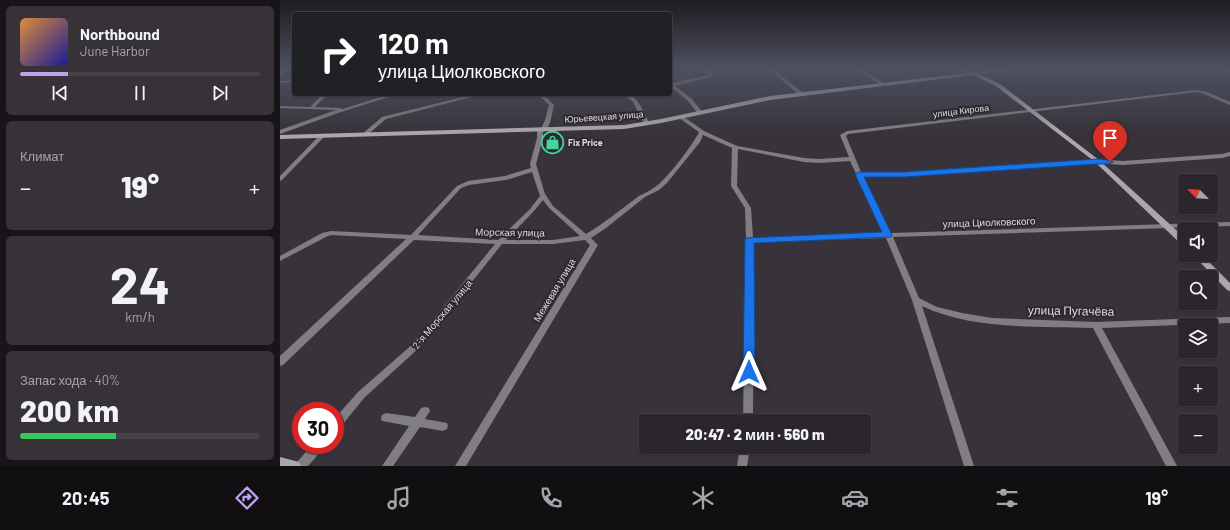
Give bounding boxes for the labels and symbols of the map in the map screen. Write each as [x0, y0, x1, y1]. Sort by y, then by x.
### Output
street label: улица Кирова [932, 102, 990, 119]
street label: Юрьевецкая улица [564, 108, 644, 125]
pin [1093, 121, 1127, 162]
shop icon: Fix Price [540, 130, 566, 156]
place label: Fix Price [568, 137, 603, 148]
north arrow [1178, 174, 1218, 214]
street label: улица Циолковского [942, 214, 1036, 230]
street label: Морская улица [475, 225, 545, 239]
street label: Межевая улица [530, 256, 578, 324]
street label: 2-я Морская улица [410, 277, 475, 351]
street label: улица Пугачёва [1028, 302, 1115, 319]
position arrow [728, 351, 770, 393]
speed limit sign: 30 [292, 402, 344, 454]

